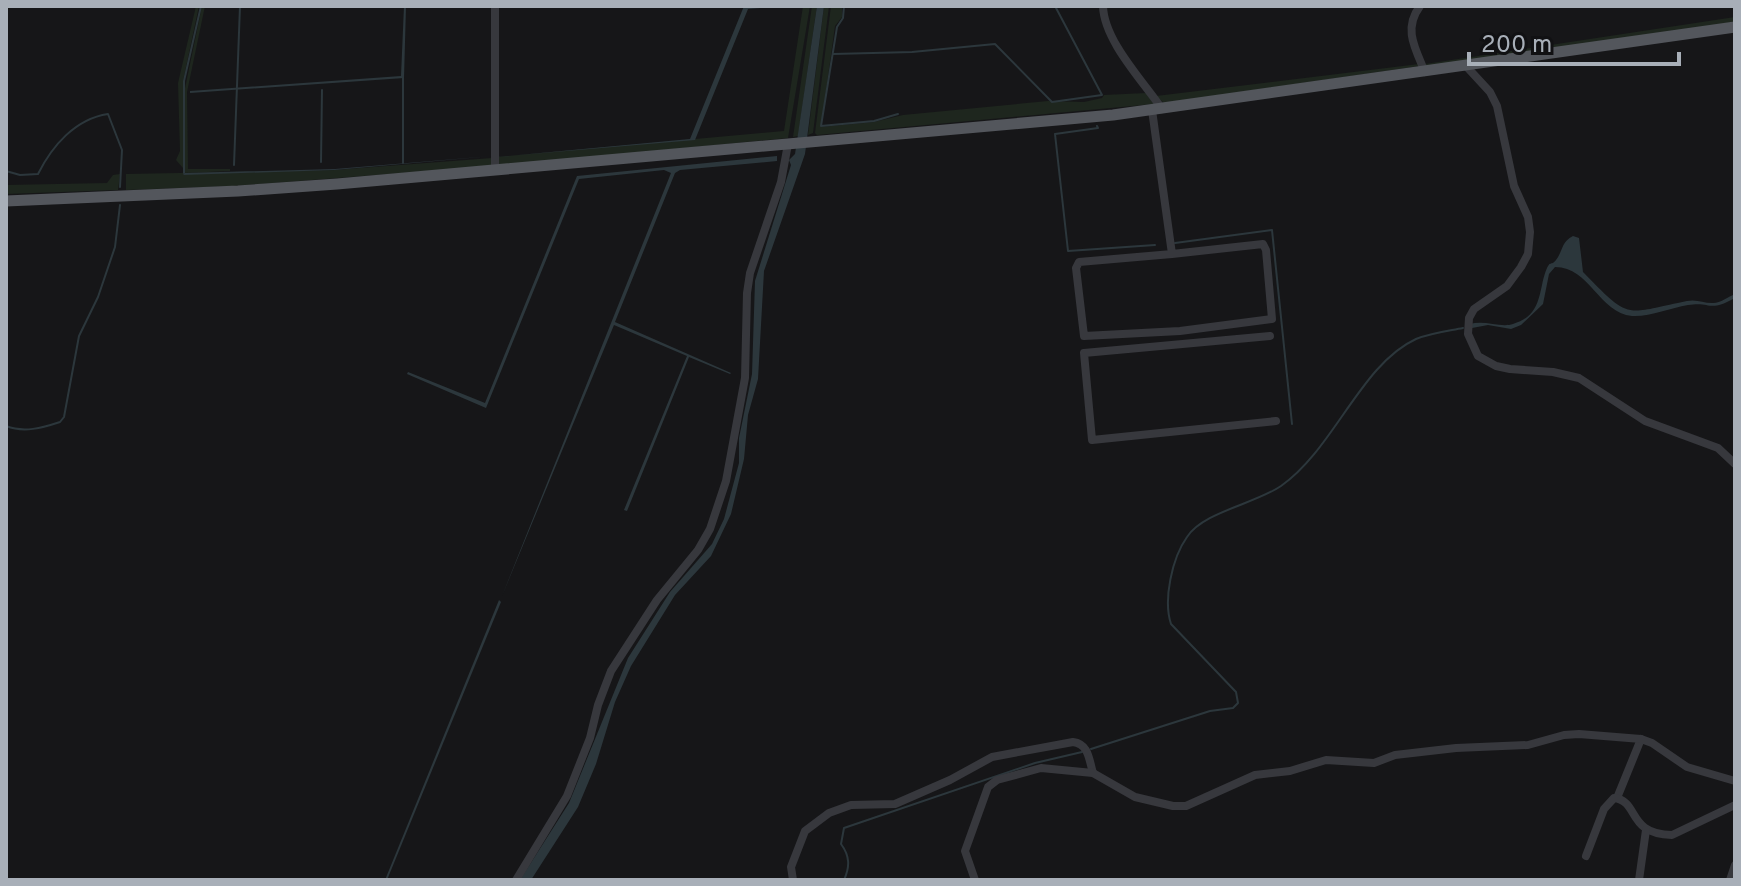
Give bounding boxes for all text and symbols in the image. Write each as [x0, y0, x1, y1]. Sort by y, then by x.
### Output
scale bar [1469, 16, 1679, 66]
text: 200 m [1481, 31, 1552, 61]

